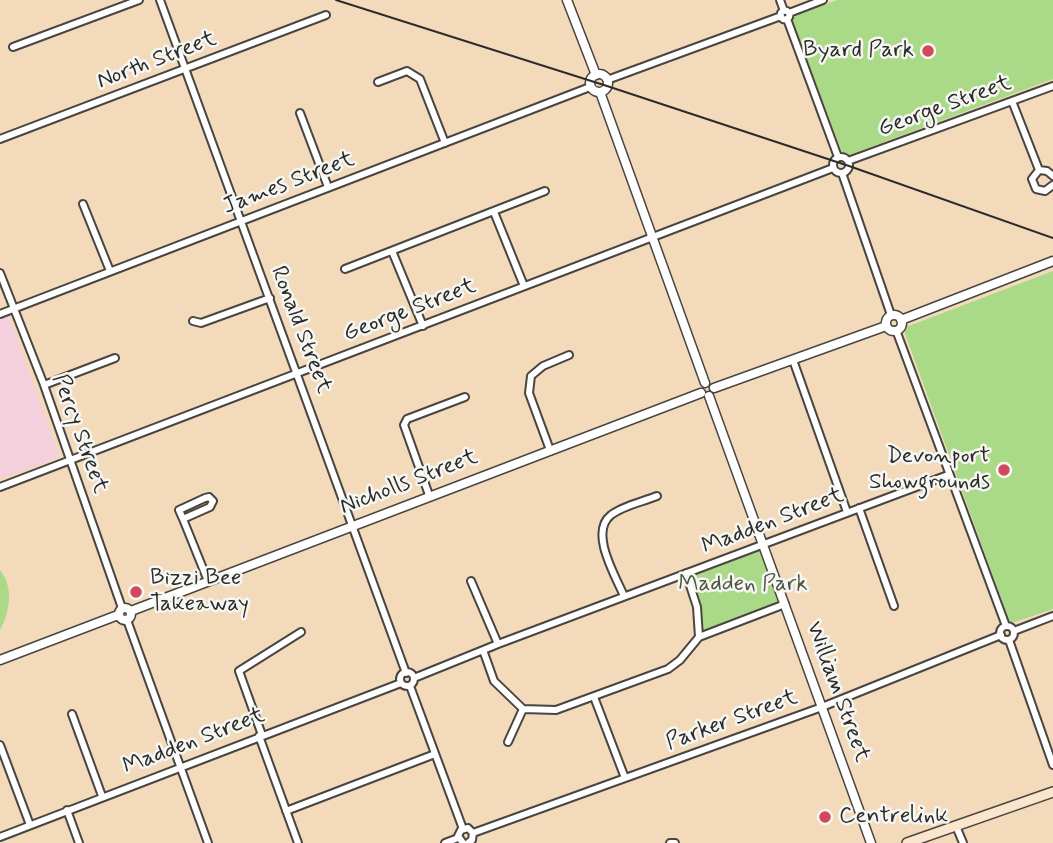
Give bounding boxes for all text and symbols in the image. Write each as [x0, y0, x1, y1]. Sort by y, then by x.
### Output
street label: North Street [94, 26, 220, 96]
place label: Byard Park [803, 37, 914, 65]
marker: Byard Park [920, 43, 936, 59]
street label: George Street [875, 70, 1015, 144]
street label: James Street [219, 146, 359, 222]
street label: Ronald Street [263, 263, 337, 397]
street label: George Street [340, 273, 480, 349]
street label: Percy Street [45, 371, 113, 497]
place label: Devonport Showgrounds [869, 443, 990, 497]
street label: Nicholls Street [336, 444, 482, 522]
marker: Devonport Showgrounds [996, 462, 1012, 478]
street label: Madden Street [698, 482, 848, 562]
place label: Bizzi Bee Takeaway [150, 565, 249, 619]
park label: Madden Park [678, 571, 808, 599]
marker: Bizzi Bee Takeaway [128, 584, 144, 600]
street label: William Street [799, 618, 875, 766]
street label: Parker Street [662, 684, 802, 758]
street label: Madden Street [119, 702, 269, 782]
place label: Centrelink [839, 803, 948, 831]
marker: Centrelink [817, 809, 833, 825]

